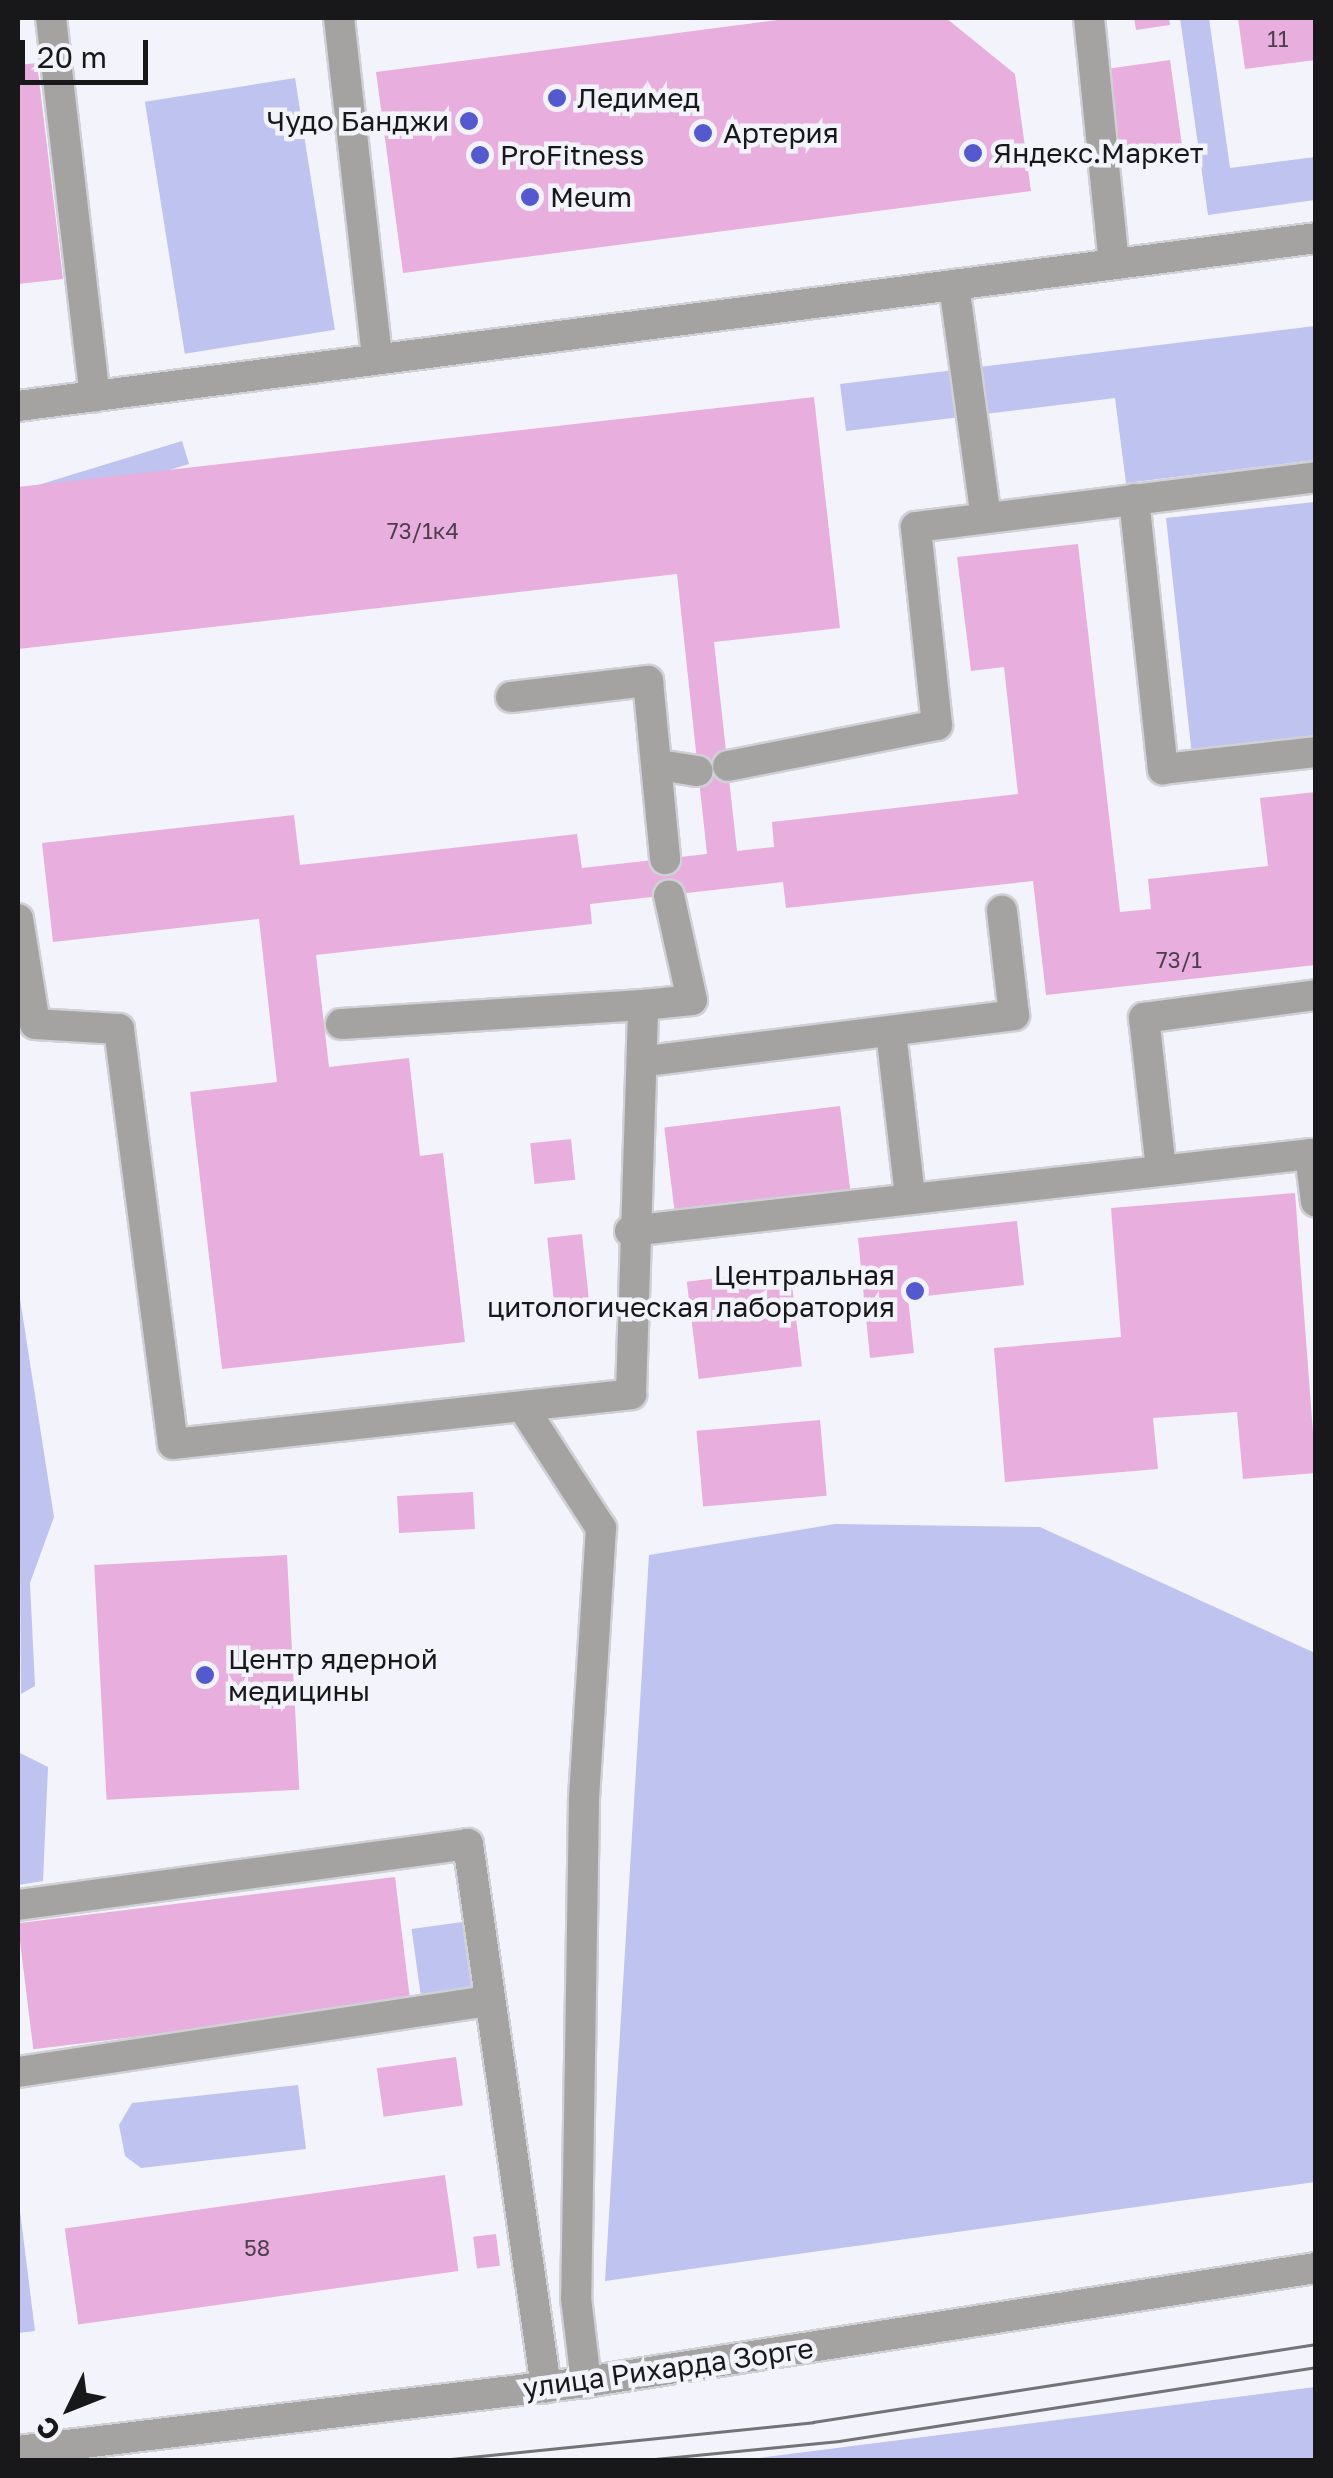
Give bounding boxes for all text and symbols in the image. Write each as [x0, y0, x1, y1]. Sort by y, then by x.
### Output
scale bar [25, 20, 152, 82]
house number: 11 [1267, 26, 1289, 52]
text: 20 m [37, 39, 107, 75]
place label: Ледимед [577, 81, 700, 115]
marker: Ледимед [546, 87, 568, 109]
place label: Чудо Банджи [266, 104, 449, 138]
marker: Чудо Банджи [458, 110, 480, 132]
place label: Артерия [723, 116, 839, 150]
marker: Артерия [692, 122, 714, 144]
place label: Яндекс.Маркет [993, 136, 1203, 170]
place label: ProFitness [500, 138, 644, 172]
marker: Яндекс.Маркет [962, 142, 984, 164]
marker: ProFitness [469, 144, 491, 166]
place label: Meum [550, 180, 632, 214]
marker: Meum [519, 186, 541, 208]
house number: 73/1к4 [387, 518, 459, 544]
house number: 73/1 [1156, 947, 1202, 973]
place label: Центральная цитологическая лаборатория [487, 1258, 895, 1324]
marker: Центральная цитологическая лаборатория [904, 1280, 926, 1302]
place label: Центр ядерной медицины [228, 1642, 438, 1708]
marker: Центр ядерной медицины [192, 1662, 218, 1688]
house number: 58 [244, 2235, 270, 2261]
street label: улица Рихарда Зорге [521, 2331, 815, 2405]
north arrow [20, 2358, 120, 2458]
text: С [29, 2410, 67, 2447]

